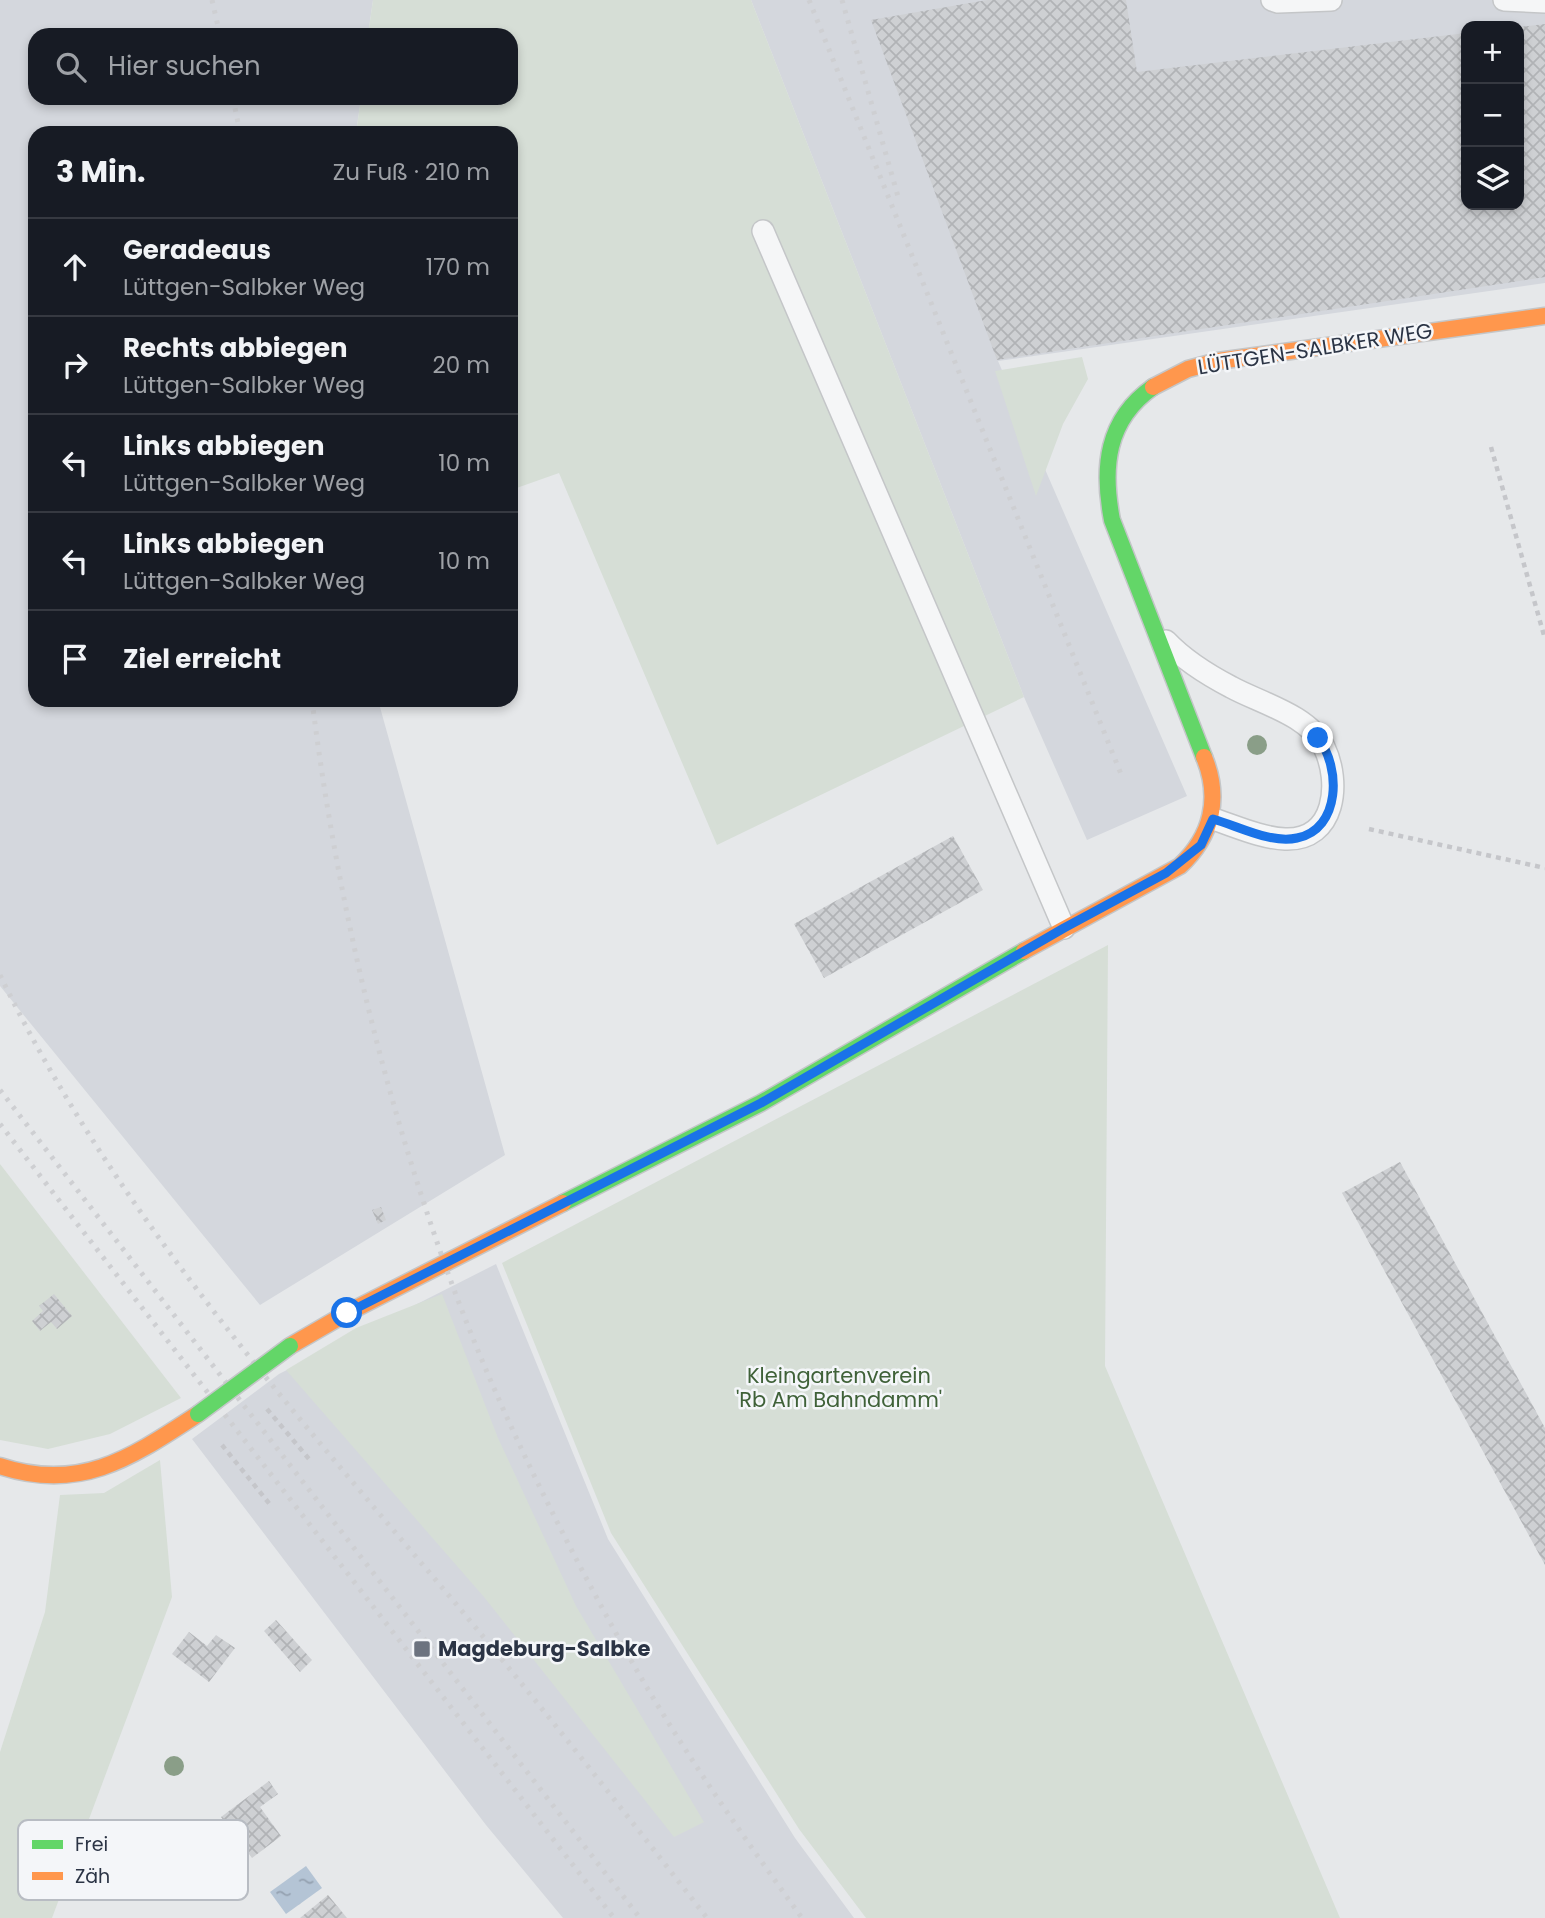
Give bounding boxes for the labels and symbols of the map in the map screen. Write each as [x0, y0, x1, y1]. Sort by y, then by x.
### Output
street label: LÜTTGEN-SALBKER WEG [1196, 316, 1434, 381]
route end [1302, 722, 1333, 753]
route start [331, 1297, 362, 1328]
park label: Kleingartenverein 'Rb Am Bahndamm' [736, 1361, 942, 1414]
place label: Magdeburg-Salbke [438, 1634, 650, 1663]
marker: Magdeburg-Salbke [412, 1639, 432, 1659]
legend [18, 1820, 248, 1900]
text: Frei [75, 1831, 108, 1858]
text: Zäh [75, 1863, 110, 1890]

